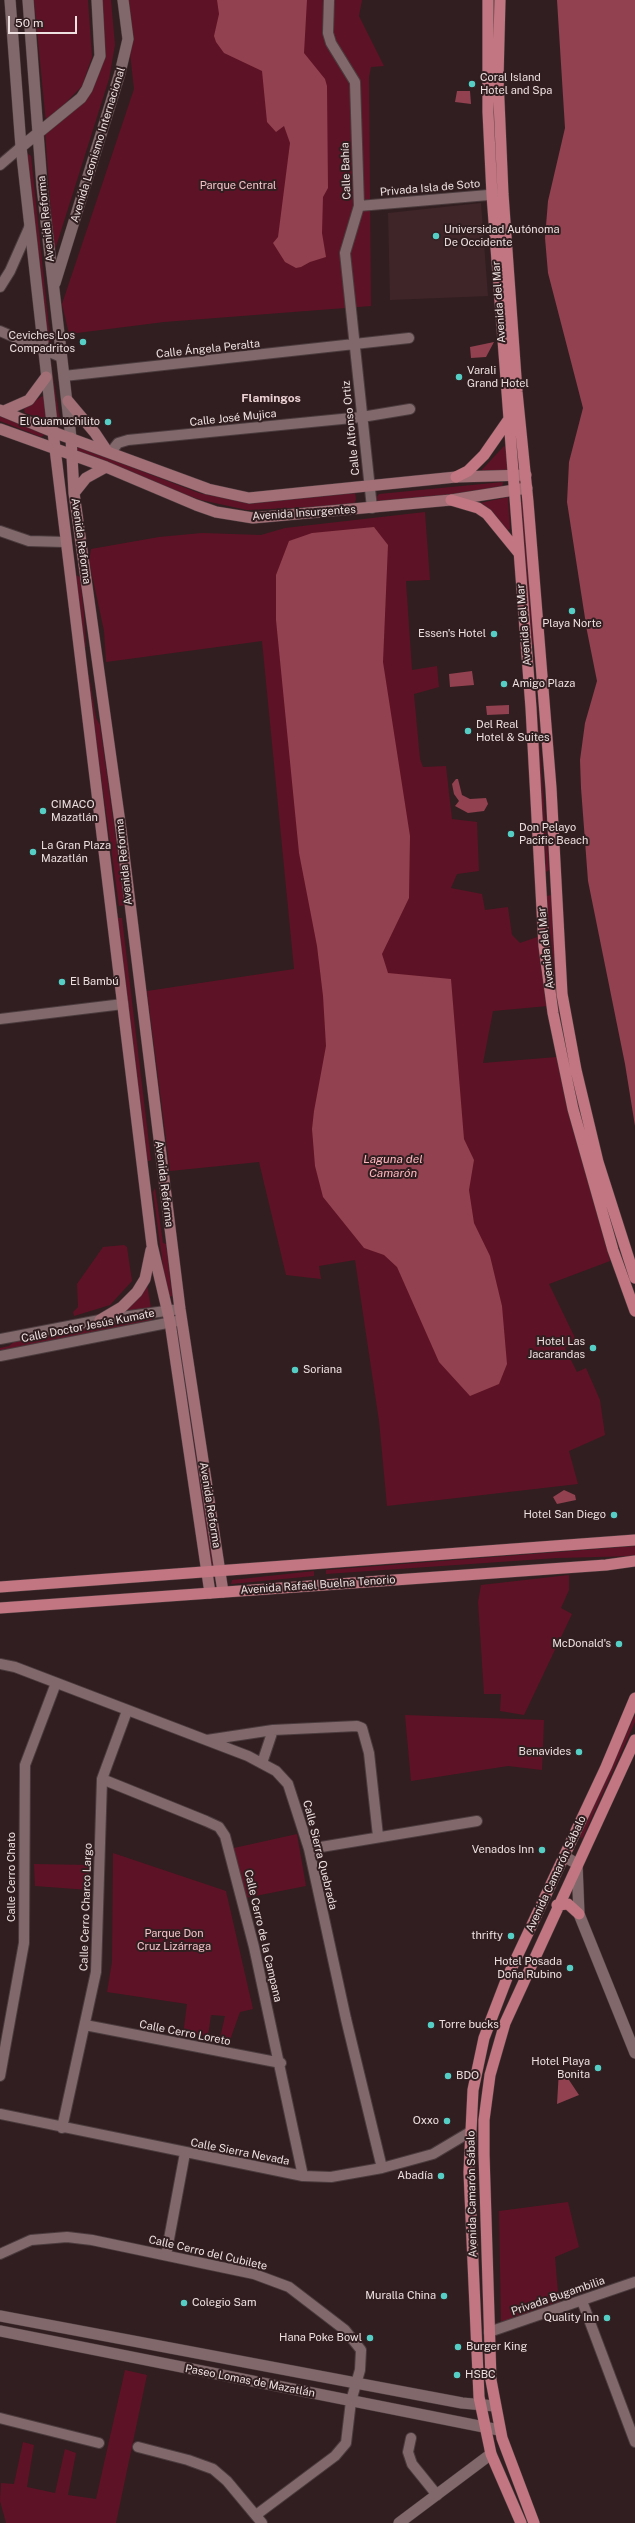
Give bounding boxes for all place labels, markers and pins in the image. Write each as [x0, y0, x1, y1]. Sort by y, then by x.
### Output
place label: Coral Island Hotel and Spa [480, 71, 552, 97]
marker: Coral Island Hotel and Spa [467, 79, 477, 89]
place label: Universidad Autónoma De Occidente [444, 223, 559, 249]
marker: Universidad Autónoma De Occidente [431, 231, 441, 241]
place label: Ceviches Los Compadritos [8, 329, 75, 355]
marker: Ceviches Los Compadritos [78, 337, 88, 347]
place label: Varali Grand Hotel [467, 364, 529, 390]
marker: Varali Grand Hotel [454, 372, 464, 382]
place label: El Guamuchilito [19, 415, 100, 429]
marker: El Guamuchilito [103, 417, 113, 427]
marker: Playa Norte [567, 606, 577, 616]
place label: Playa Norte [542, 617, 602, 631]
place label: Essen's Hotel [418, 627, 486, 641]
marker: Essen's Hotel [489, 629, 499, 639]
place label: Amigo Plaza [512, 677, 575, 691]
marker: Amigo Plaza [499, 679, 509, 689]
place label: Del Real Hotel & Suites [476, 718, 550, 744]
marker: Del Real Hotel & Suites [463, 726, 473, 736]
place label: CIMACO Mazatlán [51, 798, 98, 824]
marker: CIMACO Mazatlán [38, 806, 48, 816]
place label: Don Pelayo Pacific Beach [519, 821, 588, 847]
marker: Don Pelayo Pacific Beach [506, 829, 516, 839]
place label: La Gran Plaza Mazatlán [41, 839, 111, 865]
marker: La Gran Plaza Mazatlán [28, 847, 38, 857]
place label: El Bambú [70, 975, 119, 989]
marker: El Bambú [57, 977, 67, 987]
place label: Hotel Las Jacarandas [528, 1335, 585, 1361]
marker: Hotel Las Jacarandas [588, 1343, 598, 1353]
place label: Soriana [303, 1363, 342, 1377]
marker: Soriana [290, 1365, 300, 1375]
place label: Hotel San Diego [523, 1508, 606, 1522]
marker: Hotel San Diego [609, 1510, 619, 1520]
place label: McDonald's [552, 1637, 611, 1651]
marker: McDonald's [614, 1639, 624, 1649]
place label: Benavides [519, 1745, 571, 1759]
marker: Benavides [574, 1747, 584, 1757]
place label: Venados Inn [472, 1843, 534, 1857]
marker: Venados Inn [537, 1845, 547, 1855]
place label: thrifty [471, 1929, 503, 1943]
marker: thrifty [506, 1931, 516, 1941]
place label: Hotel Posada Doña Rubino [494, 1955, 562, 1981]
marker: Hotel Posada Doña Rubino [565, 1963, 575, 1973]
place label: Torre bucks [439, 2018, 499, 2032]
marker: Torre bucks [426, 2020, 436, 2030]
place label: Hotel Playa Bonita [531, 2055, 590, 2081]
marker: Hotel Playa Bonita [593, 2063, 603, 2073]
place label: BDO [456, 2069, 479, 2083]
marker: BDO [443, 2071, 453, 2081]
place label: Oxxo [413, 2114, 439, 2128]
marker: Oxxo [442, 2116, 452, 2126]
place label: Abadía [397, 2169, 433, 2183]
marker: Abadía [436, 2171, 446, 2181]
place label: Muralla China [365, 2289, 436, 2303]
marker: Muralla China [439, 2291, 449, 2301]
place label: Colegio Sam [192, 2296, 256, 2310]
marker: Colegio Sam [179, 2298, 189, 2308]
place label: Quality Inn [544, 2311, 599, 2325]
marker: Quality Inn [602, 2313, 612, 2323]
place label: Hana Poke Bowl [279, 2331, 362, 2345]
marker: Hana Poke Bowl [365, 2333, 375, 2343]
place label: Burger King [466, 2340, 527, 2354]
marker: Burger King [453, 2342, 463, 2352]
place label: HSBC [465, 2368, 496, 2382]
marker: HSBC [452, 2370, 462, 2380]

